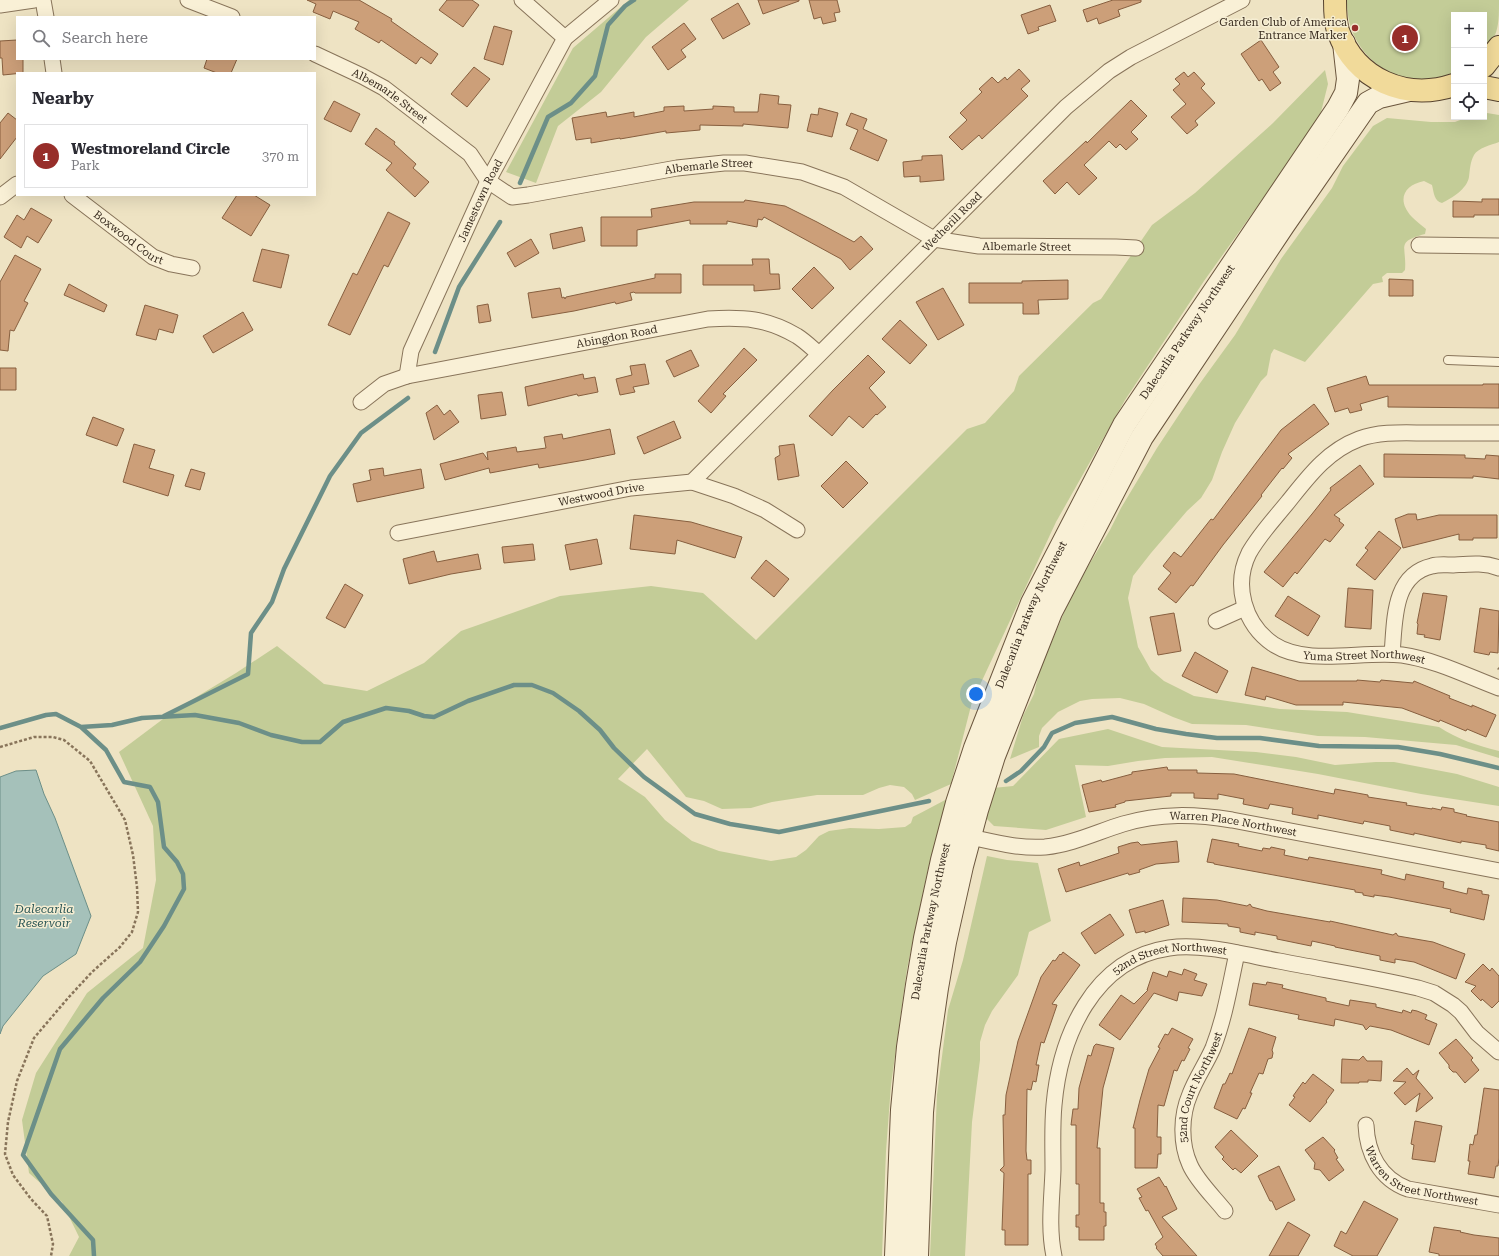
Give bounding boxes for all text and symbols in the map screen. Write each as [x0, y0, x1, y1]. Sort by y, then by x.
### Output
map controls [1451, 12, 1487, 120]
button: + [1451, 12, 1487, 48]
search box [16, 16, 316, 60]
place label: Garden Club of America Entrance Marker [1219, 16, 1347, 42]
marker: Garden Club of America Entrance Marker [1350, 23, 1360, 33]
pin: 1 [1392, 23, 1418, 53]
icon: search [30, 27, 52, 49]
text: Search here [62, 29, 148, 47]
button: − [1451, 48, 1487, 84]
street label: Albemarle Street [350, 66, 430, 126]
button: locate [1451, 84, 1487, 120]
text: Nearby [32, 88, 94, 108]
text: Westmoreland Circle [71, 140, 230, 158]
text: 1 [42, 149, 50, 164]
text: 370 m [262, 149, 299, 164]
street label: Jamestown Road [455, 157, 506, 244]
street label: Albemarle Street [664, 157, 754, 177]
text: Park [71, 158, 100, 173]
street label: Wetherill Road [920, 189, 985, 254]
street label: Boxwood Court [91, 208, 165, 267]
street label: Albemarle Street [982, 240, 1071, 254]
street label: Dalecarlia Parkway Northwest [1137, 262, 1237, 402]
street label: Abingdon Road [575, 323, 658, 351]
street label: Westwood Drive [557, 481, 645, 509]
street label: Dalecarlia Parkway Northwest [993, 539, 1070, 690]
street label: Yuma Street Northwest [1302, 648, 1427, 667]
your location [966, 684, 986, 704]
street label: Warren Place Northwest [1169, 809, 1298, 839]
street label: Dalecarlia Parkway Northwest [909, 842, 953, 1001]
water label: Dalecarlia Reservoir [13, 902, 74, 930]
street label: 52nd Street Northwest [1110, 941, 1228, 978]
street label: 52nd Court Northwest [1177, 1030, 1225, 1144]
street label: Warren Street Northwest [1362, 1144, 1479, 1208]

